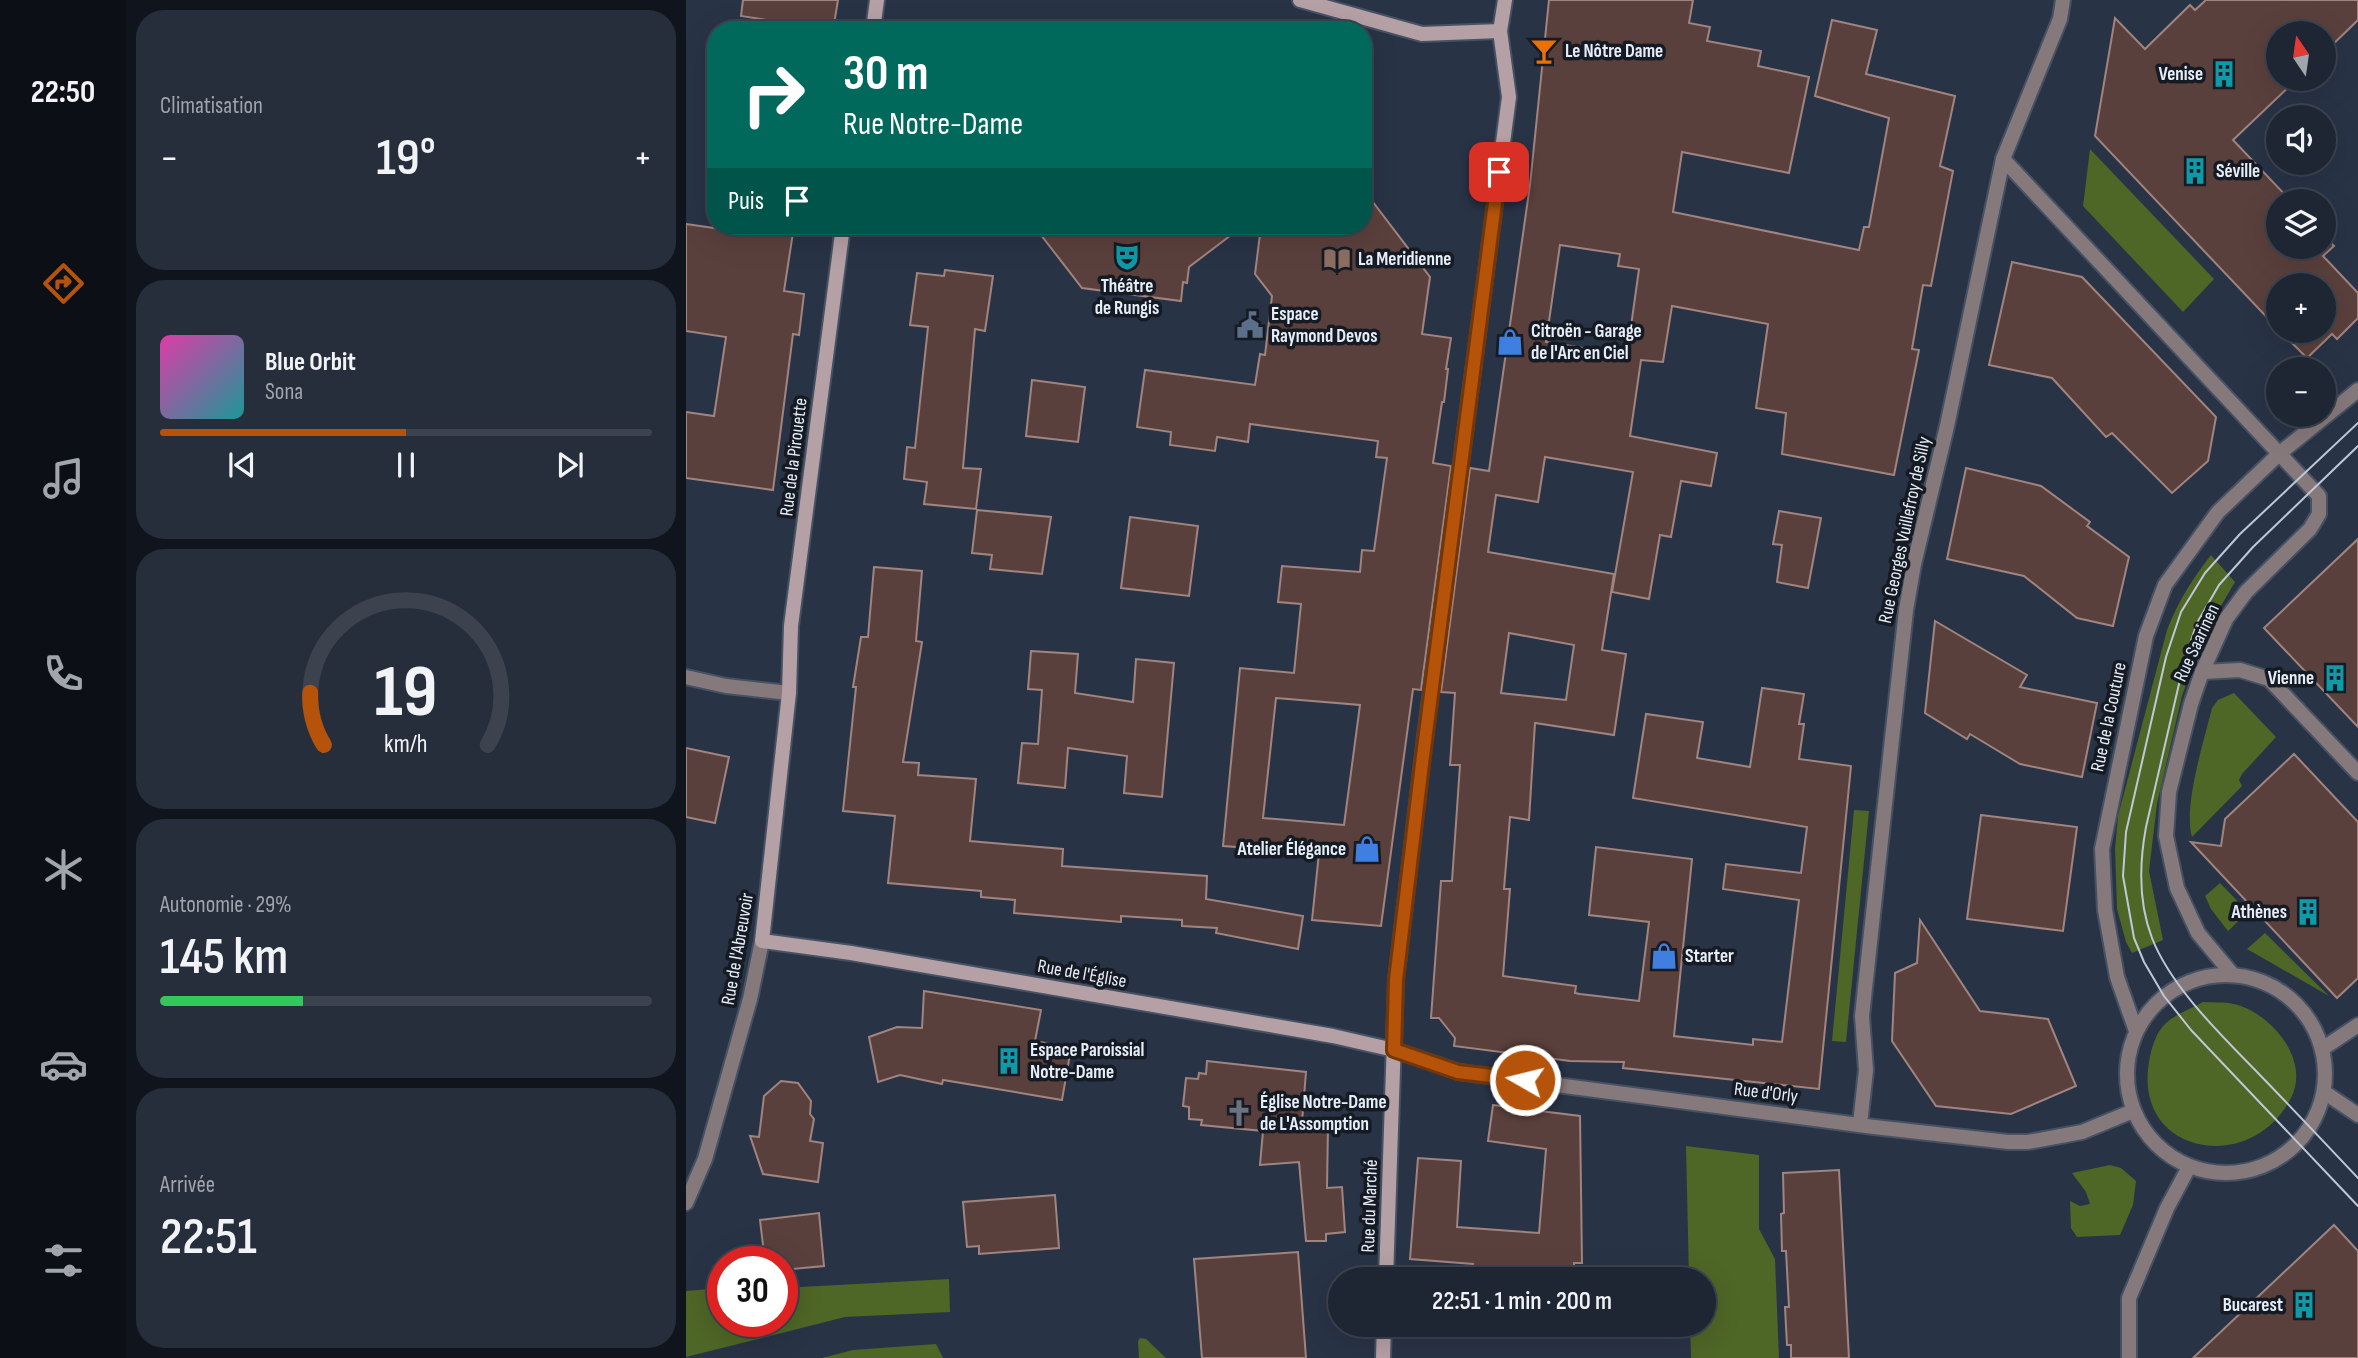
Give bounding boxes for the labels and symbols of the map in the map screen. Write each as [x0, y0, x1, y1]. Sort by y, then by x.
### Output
north arrow [2266, 21, 2336, 91]
bar icon: Le Nôtre Dame [1529, 36, 1559, 66]
place label: Le Nôtre Dame [1565, 40, 1663, 63]
building icon: Venise [2209, 59, 2239, 89]
place label: Venise [2159, 63, 2203, 86]
pin [1469, 142, 1529, 202]
building icon: Séville [2180, 156, 2210, 186]
place label: Séville [2216, 160, 2260, 183]
theatre icon: Théâtre de Rungis [1112, 242, 1142, 272]
library icon: La Meridienne [1322, 244, 1352, 274]
place label: La Meridienne [1358, 248, 1451, 271]
place label: Théâtre de Rungis [1095, 275, 1159, 320]
place label: Espace Raymond Devos [1271, 303, 1377, 348]
public building icon: Espace Raymond Devos [1235, 310, 1265, 340]
place label: Citroën - Garage de l'Arc en Ciel [1531, 320, 1642, 365]
shop icon: Citroën - Garage de l'Arc en Ciel [1495, 327, 1525, 357]
street label: Rue de la Pirouette [775, 397, 813, 517]
street label: Rue Georges Vuillefroy de Silly [1874, 434, 1936, 625]
street label: Rue Saarinen [2169, 601, 2225, 685]
street label: Rue de la Couture [2086, 660, 2132, 774]
building icon: Vienne [2320, 663, 2350, 693]
place label: Vienne [2268, 667, 2314, 690]
shop icon: Atelier Élégance [1352, 834, 1382, 864]
place label: Atelier Élégance [1237, 838, 1346, 861]
street label: Rue de l'Abreuvoir [717, 891, 759, 1007]
building icon: Athènes [2293, 897, 2323, 927]
place label: Athènes [2230, 901, 2287, 924]
shop icon: Starter [1649, 941, 1679, 971]
place label: Starter [1685, 945, 1734, 968]
street label: Rue de l'Église [1036, 955, 1128, 993]
place label: Espace Paroissial Notre-Dame [1030, 1039, 1144, 1084]
position arrow [1488, 1043, 1562, 1117]
building icon: Espace Paroissial Notre-Dame [994, 1046, 1024, 1076]
street label: Rue d'Orly [1733, 1078, 1800, 1108]
place label: Église Notre-Dame de L'Assomption [1260, 1091, 1387, 1136]
church icon: Église Notre-Dame de L'Assomption [1224, 1098, 1254, 1128]
street label: Rue du Marché [1357, 1159, 1383, 1253]
speed limit sign: 30 [707, 1246, 798, 1337]
building icon: Bucarest [2289, 1290, 2319, 1320]
place label: Bucarest [2223, 1294, 2283, 1317]

